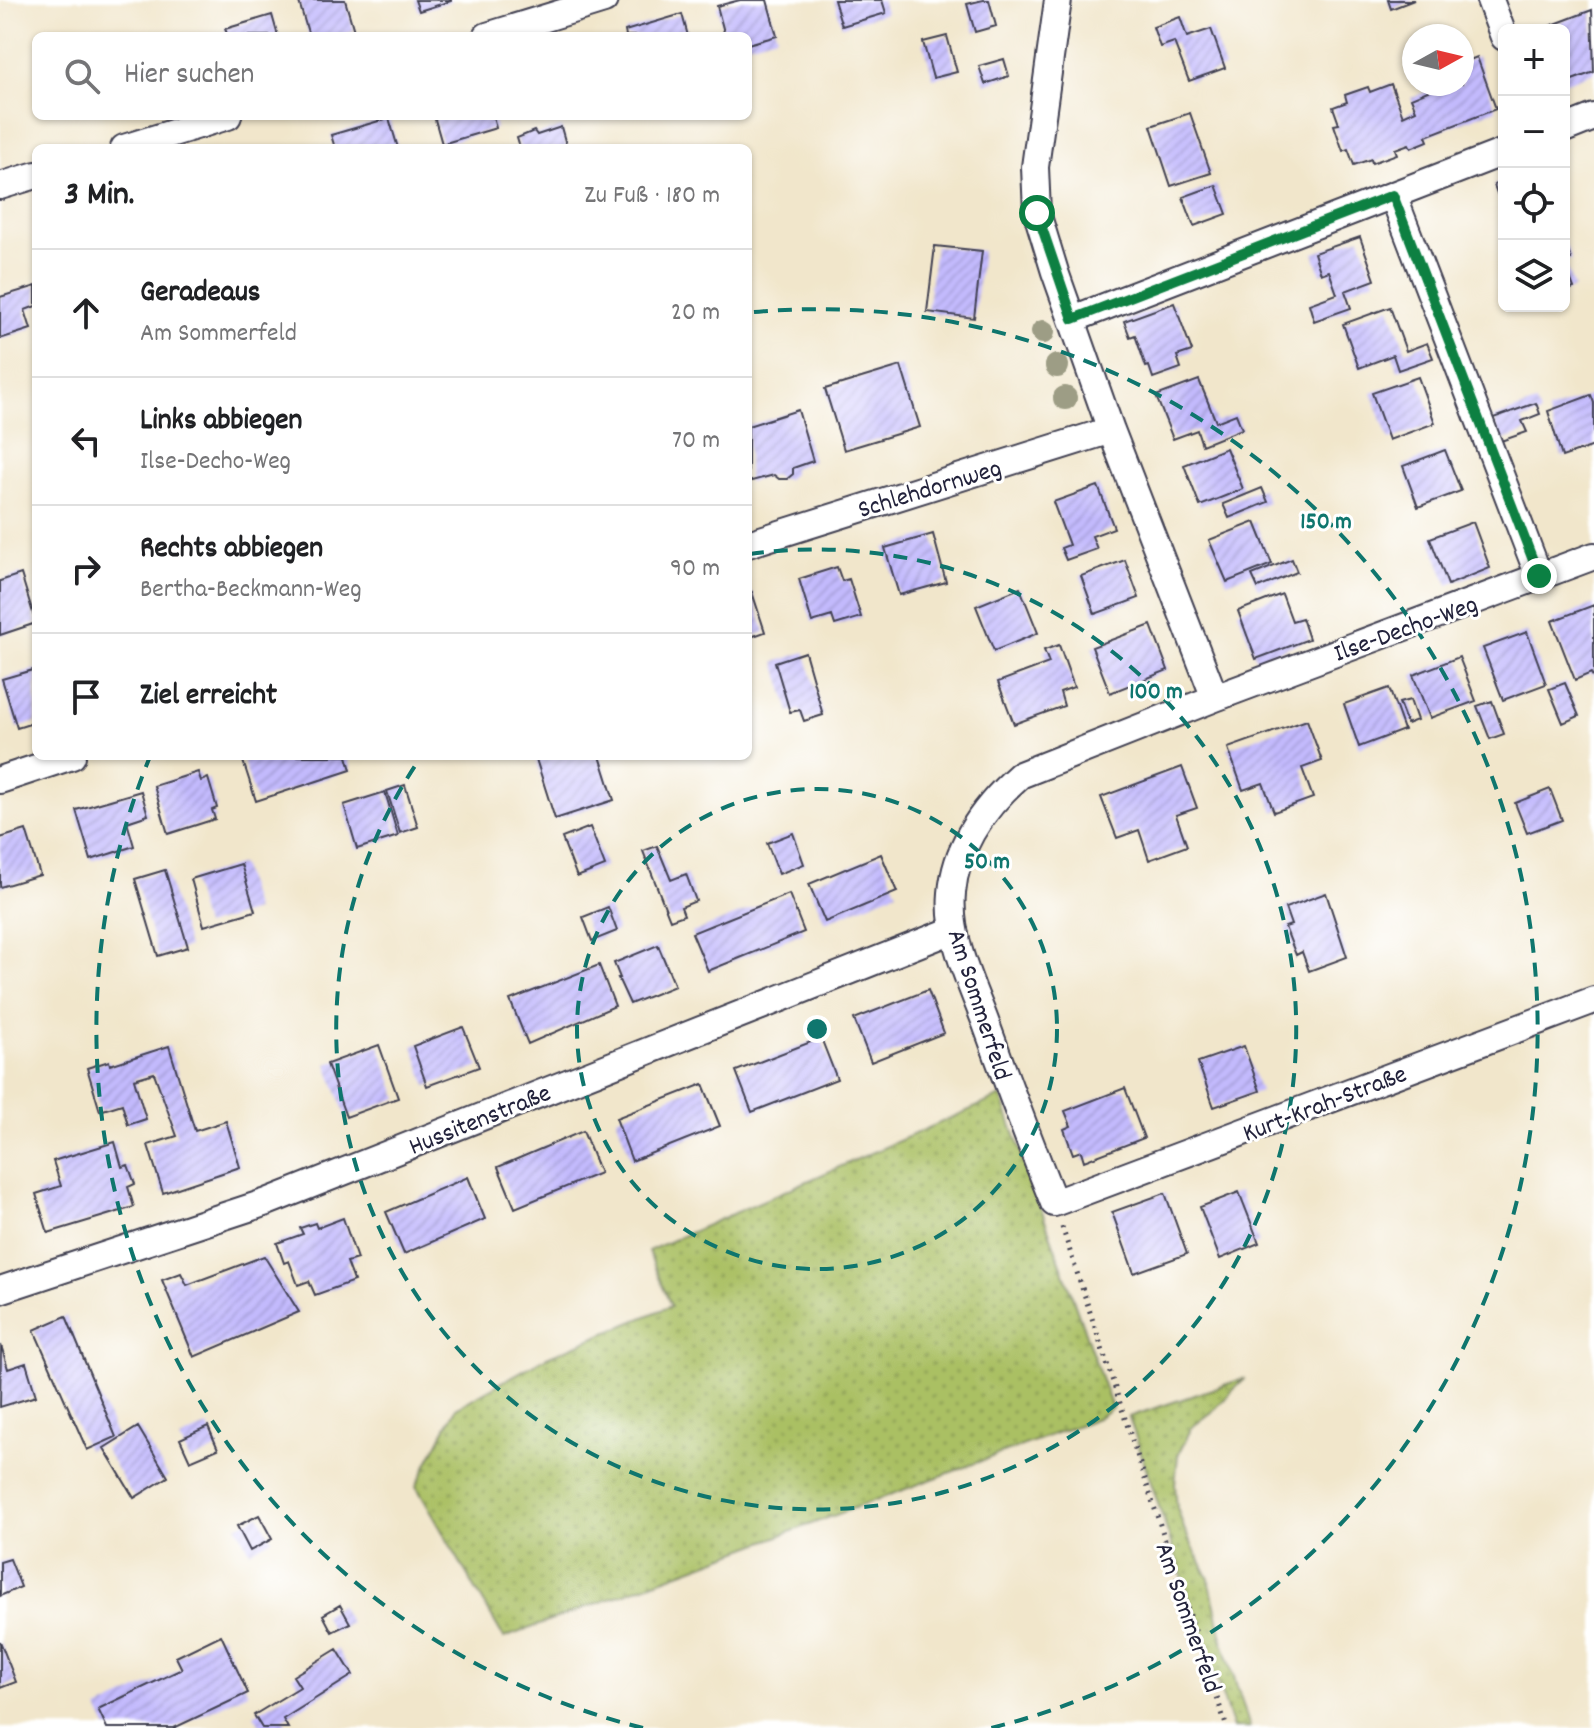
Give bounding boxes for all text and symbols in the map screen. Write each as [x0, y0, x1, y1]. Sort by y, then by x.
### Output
north arrow [1402, 24, 1474, 96]
map controls [1498, 24, 1570, 312]
button: + [1498, 24, 1570, 96]
search box [32, 32, 752, 120]
icon: search [60, 54, 104, 98]
text: Hier suchen [124, 55, 254, 98]
button: − [1498, 96, 1570, 168]
button: locate [1498, 168, 1570, 240]
text: 3 Min. [64, 172, 134, 221]
text: Zu Fuß · 180 m [584, 178, 720, 215]
route start [1019, 195, 1055, 231]
button: layers [1498, 240, 1570, 312]
text: Geradeaus [140, 273, 260, 316]
icon: ahead [64, 291, 108, 335]
text: 20 m [671, 295, 720, 332]
text: Am Sommerfeld [140, 316, 297, 353]
text: Links abbiegen [140, 401, 302, 444]
icon: left [64, 419, 108, 463]
text: 70 m [672, 423, 720, 460]
text: Ilse-Decho-Weg [140, 444, 291, 481]
street label: Schlehdornweg [854, 451, 1006, 530]
text: 150 m [1300, 506, 1352, 540]
text: Rechts abbiegen [140, 529, 323, 572]
icon: right [64, 547, 108, 591]
text: 90 m [670, 551, 720, 588]
route end [1521, 558, 1557, 594]
text: Bertha-Beckmann-Weg [140, 572, 362, 609]
street label: Ilse-Decho-Weg [1329, 587, 1483, 673]
icon: arrive [64, 675, 108, 719]
text: Ziel erreicht [140, 676, 277, 719]
text: 100 m [1129, 676, 1183, 710]
text: 50 m [964, 846, 1010, 880]
street label: Am Sommerfeld [936, 925, 1019, 1085]
centre of rings [803, 1015, 831, 1043]
street label: Kurt-Krah-Straße [1238, 1057, 1413, 1153]
street label: Hussitenstraße [404, 1076, 557, 1167]
street label: Am Sommerfeld [1144, 1538, 1230, 1698]

